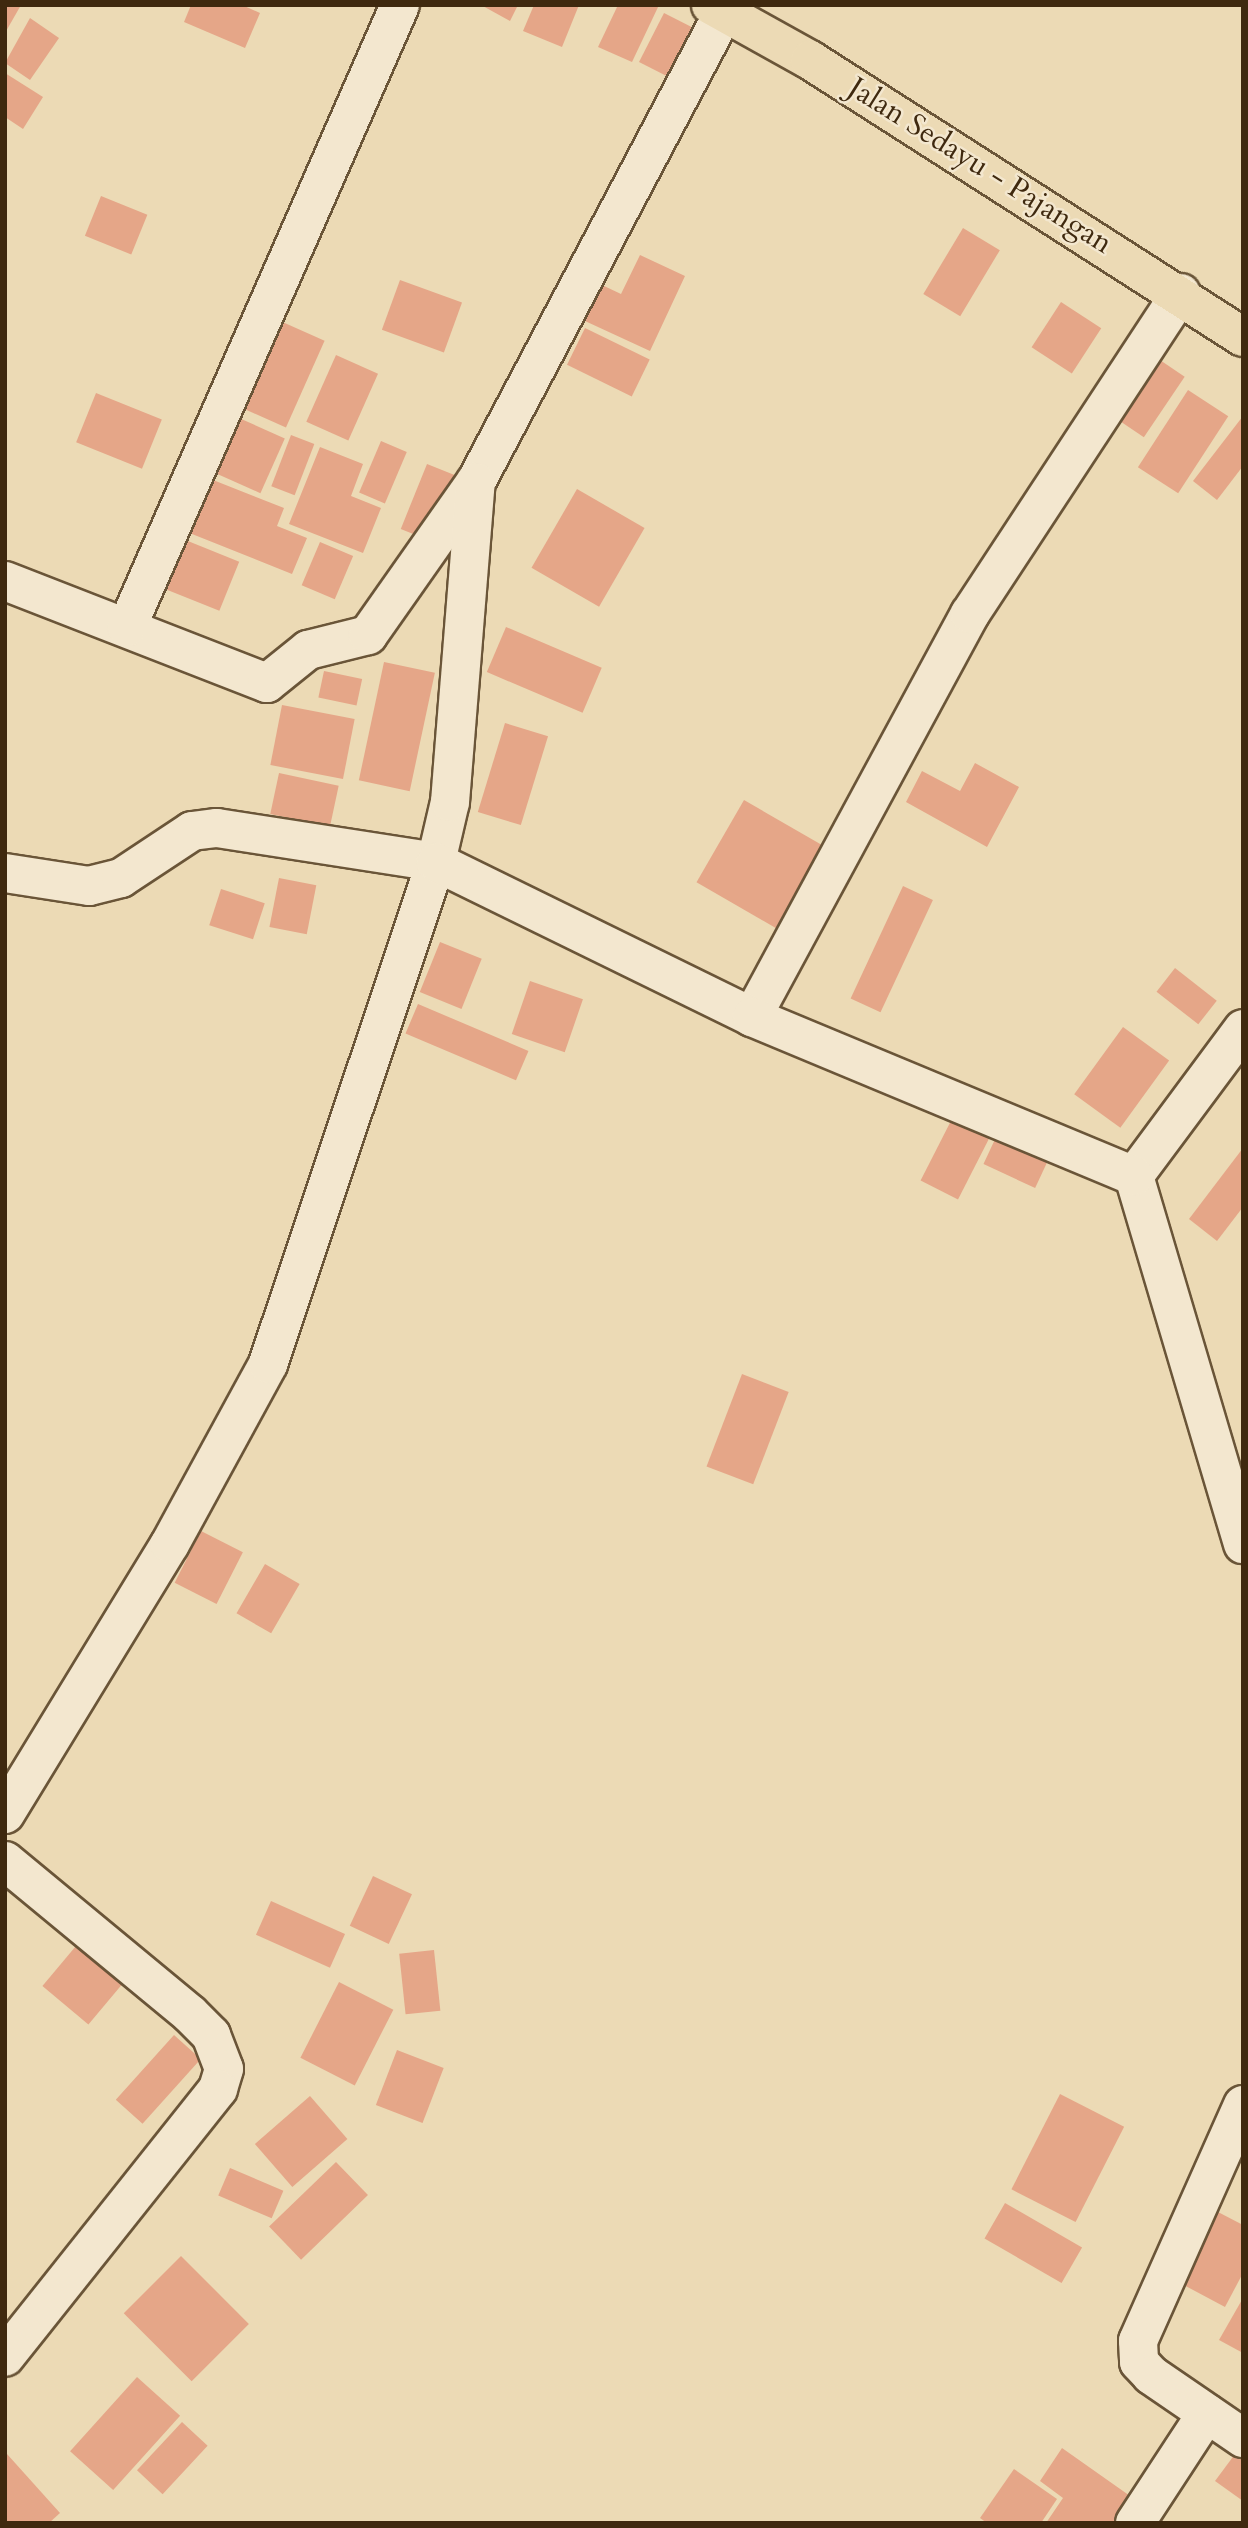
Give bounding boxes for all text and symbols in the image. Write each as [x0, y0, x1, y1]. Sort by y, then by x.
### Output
street label: Jalan Sedayu - Pajangan [841, 70, 1119, 262]

